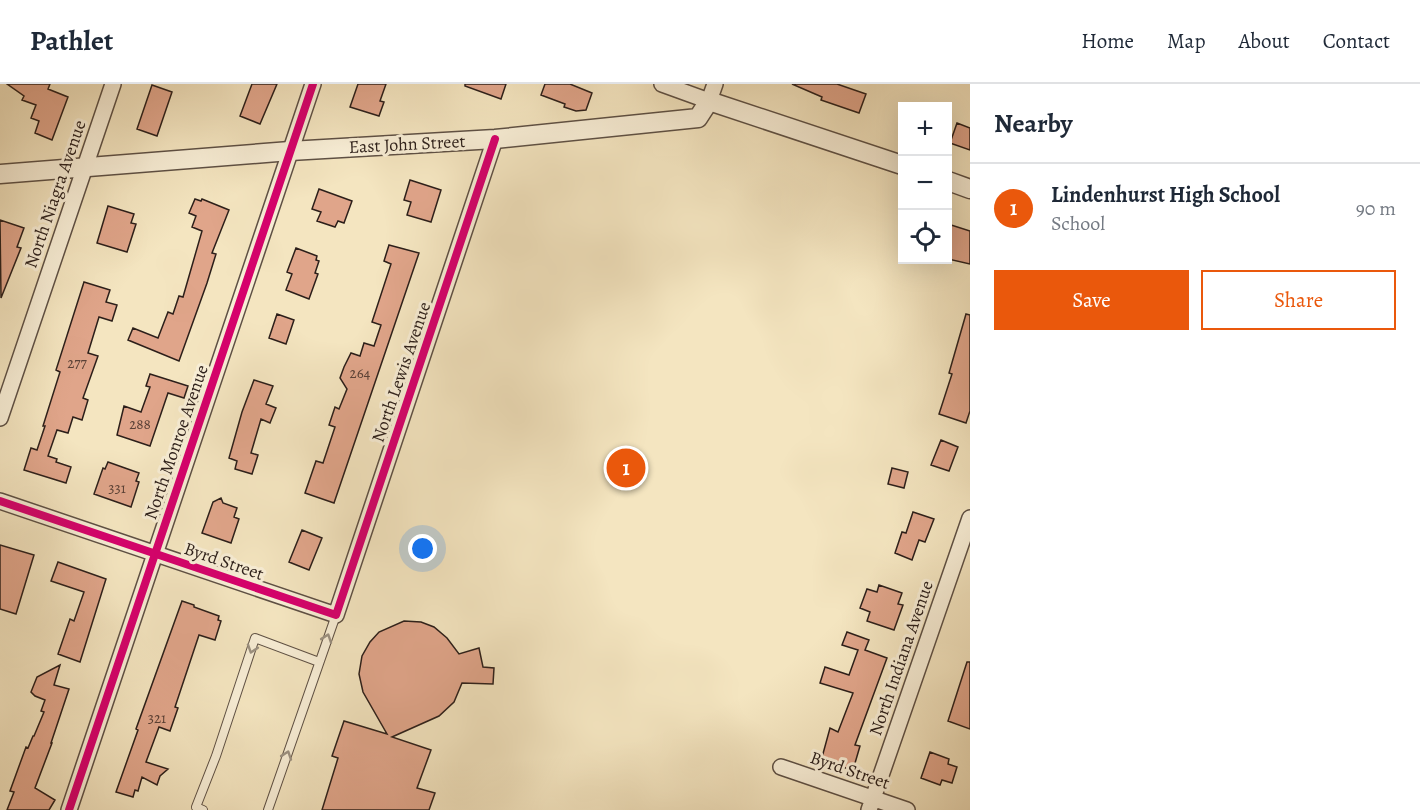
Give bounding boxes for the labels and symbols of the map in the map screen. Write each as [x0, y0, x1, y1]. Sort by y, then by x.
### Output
street label: North Niagra Avenue [18, 117, 92, 271]
street label: East John Street [348, 129, 466, 159]
street label: North Lewis Avenue [366, 299, 436, 445]
house number: 277 [67, 353, 88, 373]
street label: North Monroe Avenue [138, 361, 214, 523]
house number: 264 [350, 363, 371, 383]
house number: 288 [129, 414, 151, 434]
pin: 1 [606, 446, 646, 490]
house number: 331 [108, 478, 126, 498]
your location [408, 534, 437, 563]
street label: Byrd Street [181, 536, 267, 586]
street label: North Indiana Avenue [863, 577, 939, 739]
one-way arrow [320, 633, 333, 644]
one-way arrow [246, 643, 259, 654]
house number: 321 [148, 708, 166, 728]
street label: Byrd Street [807, 745, 893, 795]
one-way arrow [279, 750, 292, 761]

